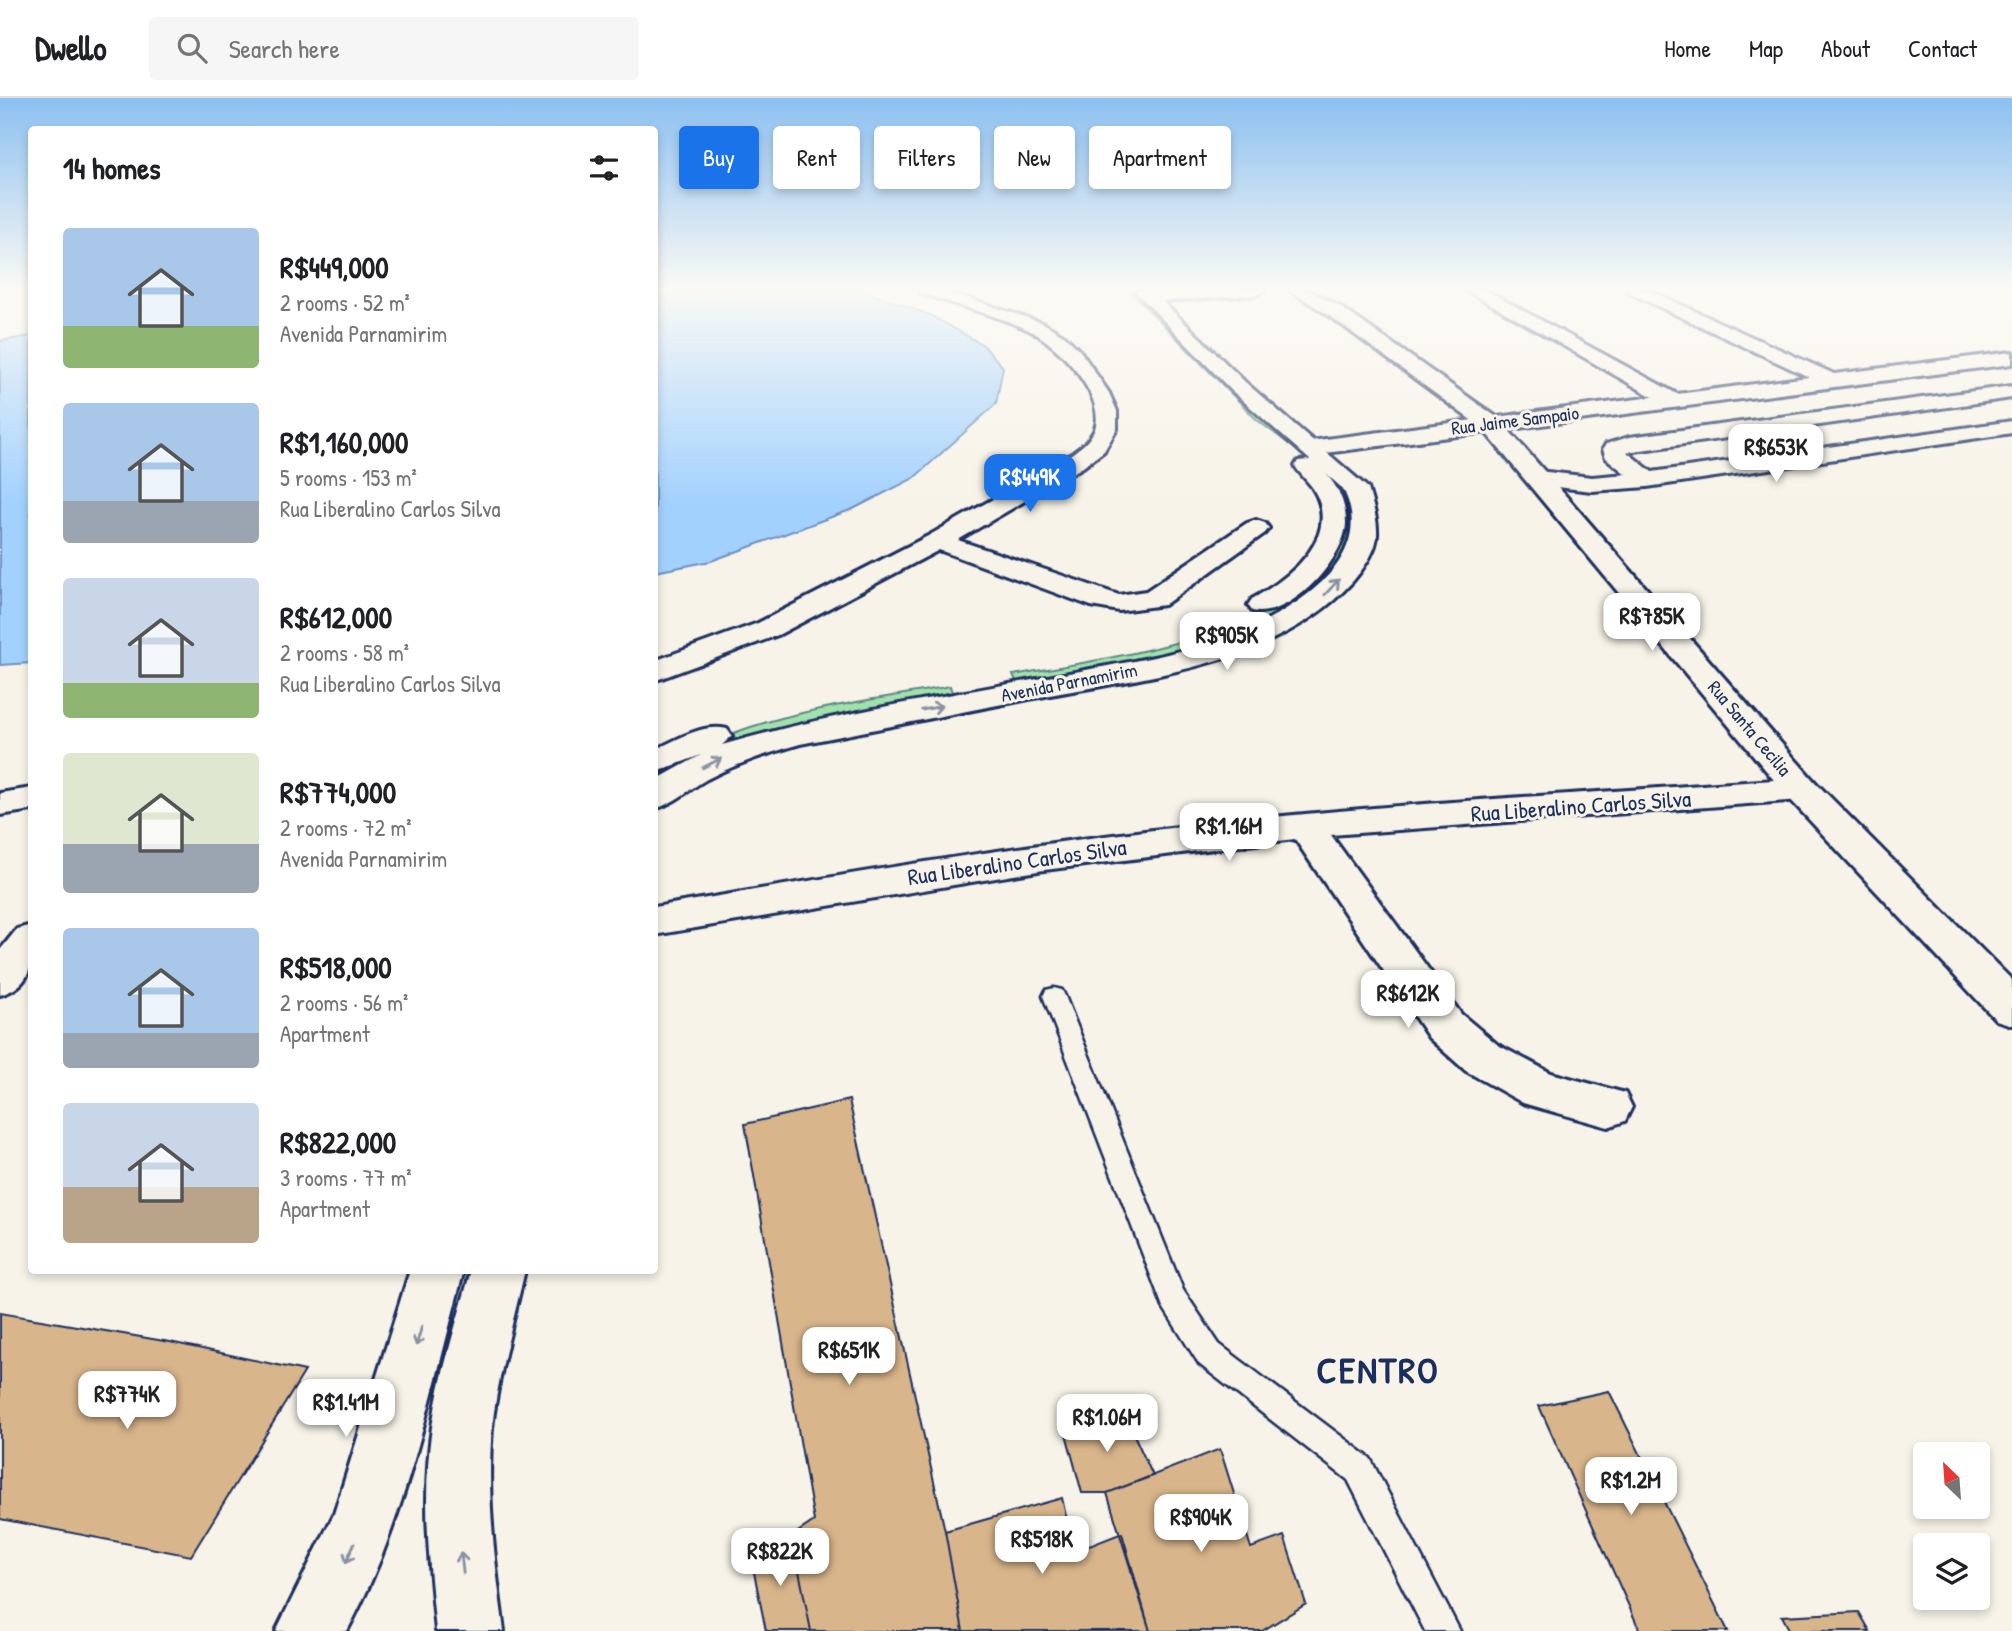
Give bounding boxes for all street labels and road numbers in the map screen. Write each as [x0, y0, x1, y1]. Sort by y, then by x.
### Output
street label: Rua Jaime Sampaio [1450, 399, 1581, 441]
street label: Avenida Parnamirim [999, 656, 1139, 708]
street label: Rua Santa Cecilia [1702, 675, 1798, 782]
street label: Rua Liberalino Carlos Silva [1470, 782, 1692, 829]
street label: Rua Liberalino Carlos Silva [906, 831, 1128, 892]

